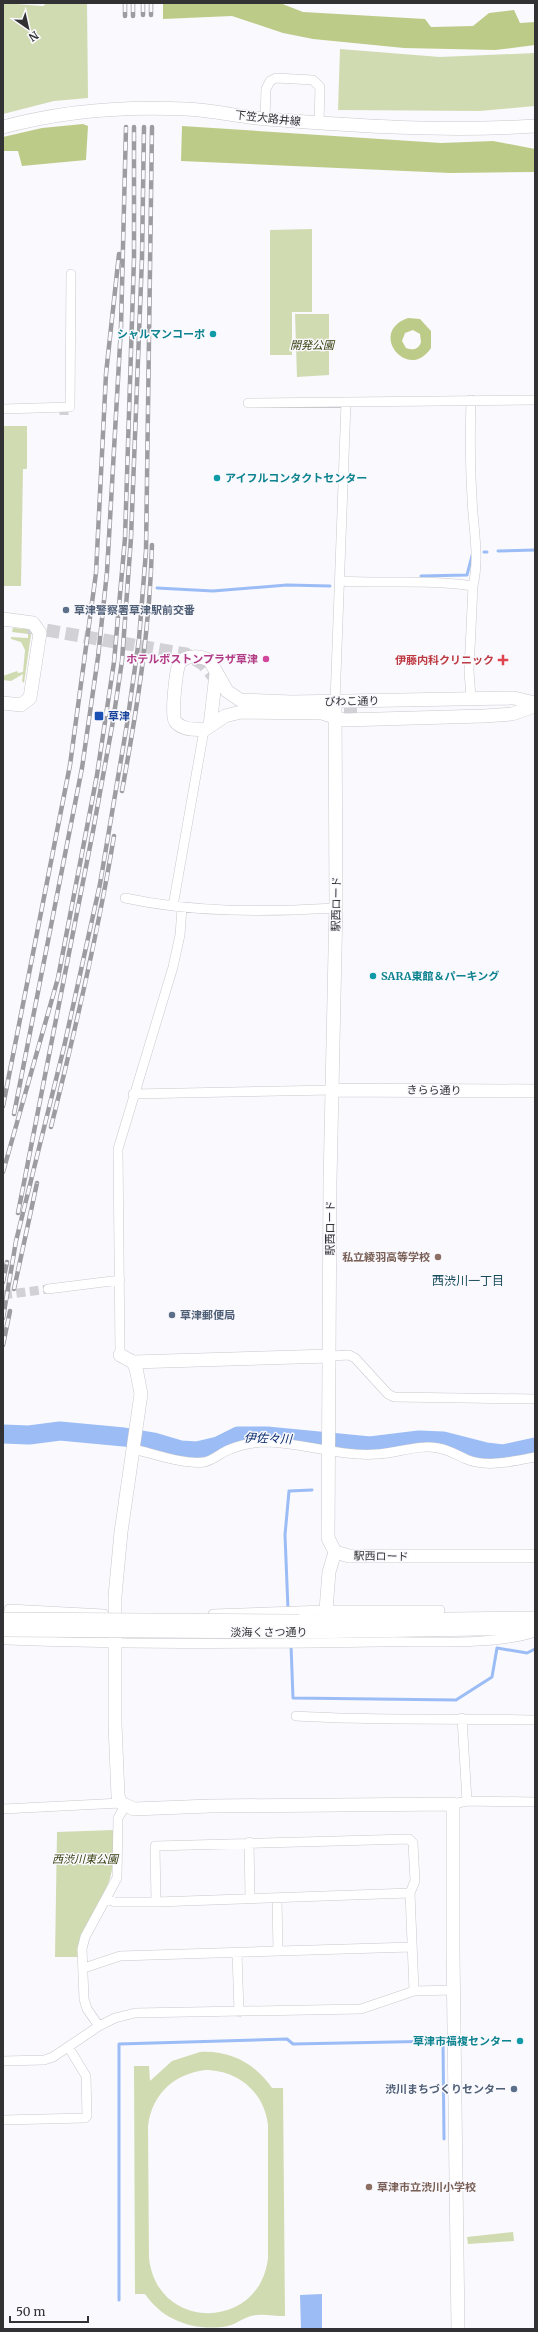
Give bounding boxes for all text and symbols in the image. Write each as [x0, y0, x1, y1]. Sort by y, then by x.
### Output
north arrow [8, 8, 48, 48]
text: N [26, 28, 41, 45]
street label: 下笠大路井線 [234, 108, 302, 128]
place label: シャルマンコーポ [117, 327, 205, 341]
marker: シャルマンコーポ [208, 329, 218, 339]
park label: 開発公園 [290, 338, 336, 352]
place label: アイフルコンタクトセンター [225, 471, 367, 485]
marker: アイフルコンタクトセンター [212, 473, 222, 483]
place label: 草津警察署草津駅前交番 [74, 603, 195, 617]
marker: 草津警察署草津駅前交番 [61, 605, 71, 615]
place label: ホテルボストンプラザ草津 [126, 652, 258, 666]
place label: 伊藤内科クリニック [395, 653, 494, 667]
marker: ホテルボストンプラザ草津 [261, 654, 271, 664]
marker: 伊藤内科クリニック [497, 654, 509, 666]
street label: びわこ通り [324, 694, 380, 708]
place label: 草津 [108, 709, 130, 723]
marker: 草津 [93, 710, 105, 722]
street label: 駅西ロード [329, 876, 343, 932]
place label: SARA東館＆パーキング [381, 969, 499, 983]
marker: SARA東館＆パーキング [368, 971, 378, 981]
street label: きらら通り [406, 1083, 462, 1097]
street label: 駅西ロード [323, 1201, 337, 1256]
place label: 私立綾羽高等学校 [342, 1250, 430, 1264]
marker: 私立綾羽高等学校 [433, 1252, 443, 1262]
district label: 西渋川一丁目 [432, 1273, 504, 1288]
place label: 草津郵便局 [180, 1308, 235, 1322]
marker: 草津郵便局 [167, 1310, 177, 1320]
water label: 伊佐々川 [244, 1430, 294, 1446]
street label: 駅西ロード [353, 1549, 409, 1563]
street label: 淡海くさつ通り [231, 1625, 308, 1639]
park label: 西渋川東公園 [52, 1852, 120, 1866]
place label: 草津市福複センター [413, 2034, 512, 2048]
marker: 草津市福複センター [515, 2036, 525, 2046]
place label: 渋川まちづくりセンター [385, 2082, 506, 2096]
marker: 渋川まちづくりセンター [509, 2084, 519, 2094]
place label: 草津市立渋川小学校 [377, 2180, 476, 2194]
marker: 草津市立渋川小学校 [364, 2182, 374, 2192]
scale bar [10, 2298, 88, 2324]
text: 50 m [16, 2304, 45, 2319]

